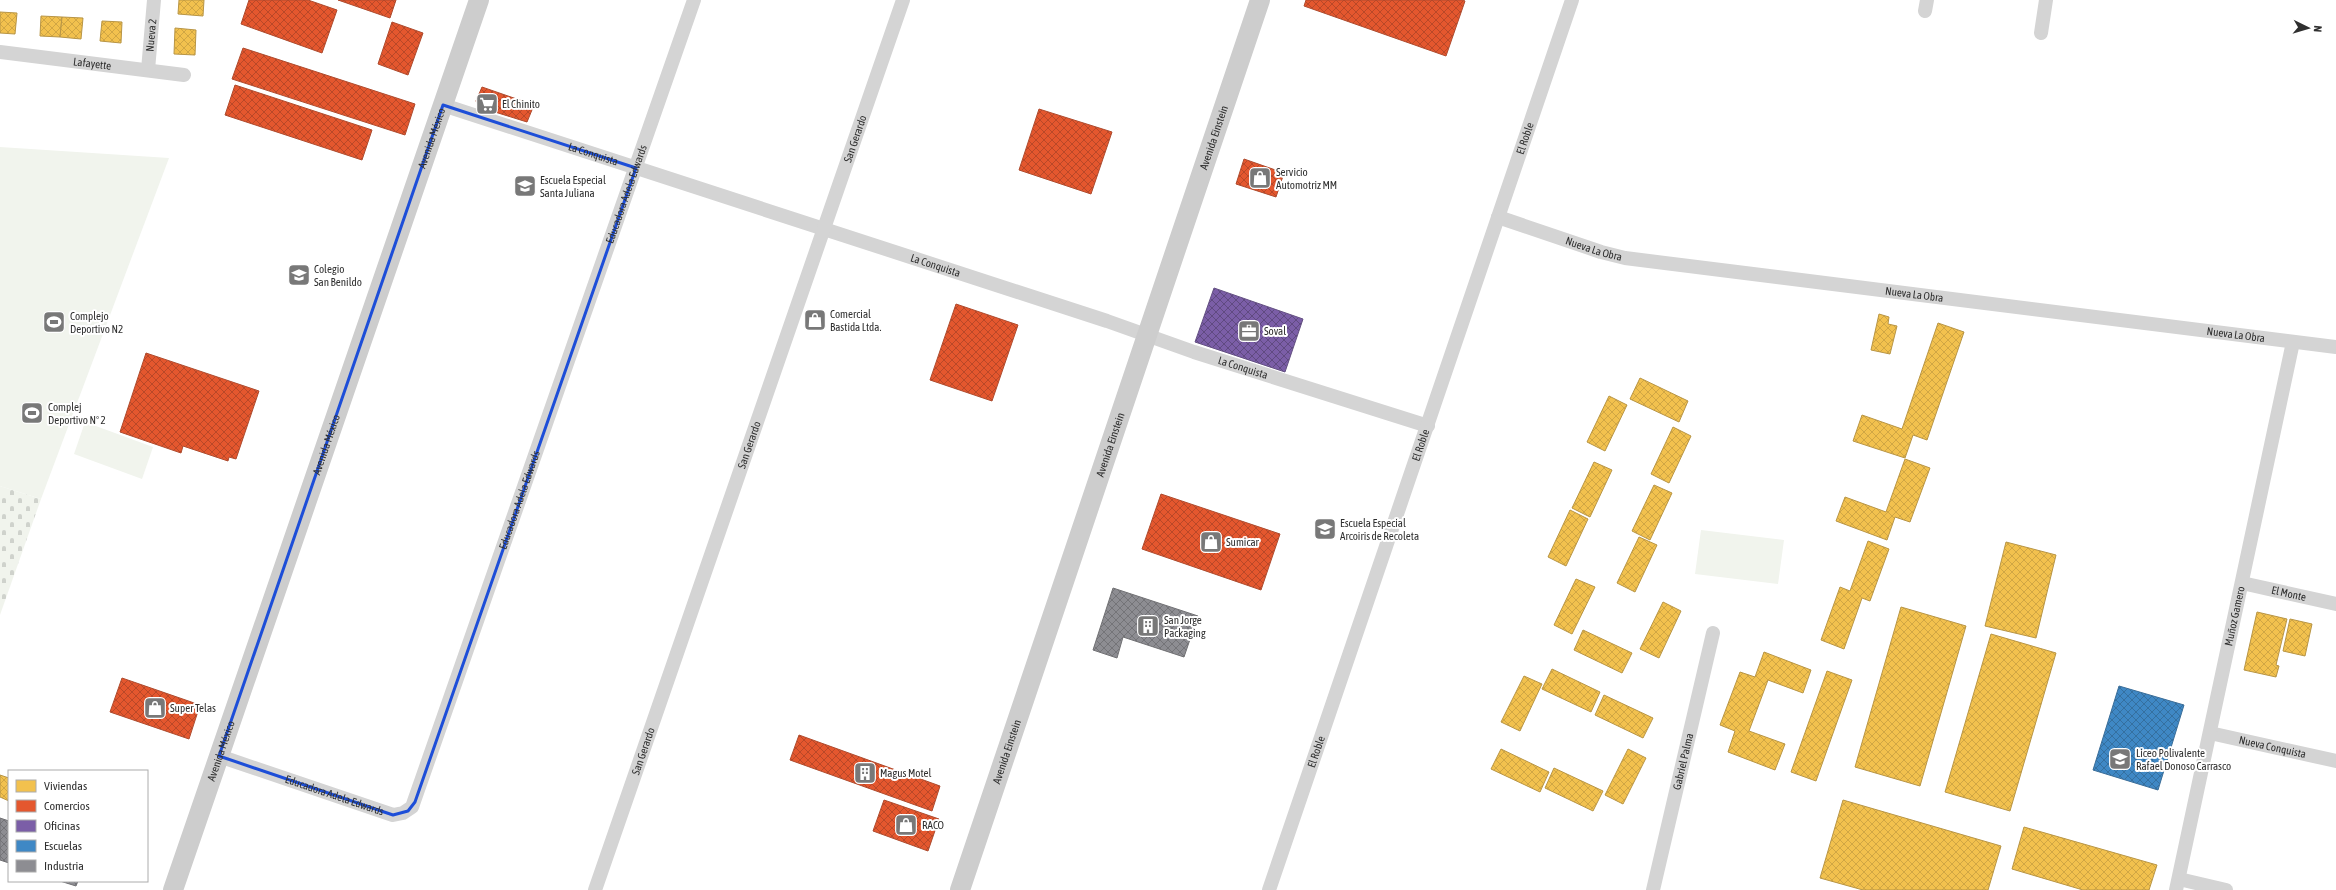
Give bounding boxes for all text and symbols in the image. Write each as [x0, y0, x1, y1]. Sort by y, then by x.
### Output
north arrow [2288, 8, 2328, 48]
street label: Nueva 2 [144, 18, 158, 52]
text: N [2312, 25, 2324, 33]
street label: Lafayette [73, 55, 112, 72]
supermarket icon: El Chinito [474, 91, 500, 117]
place label: El Chinito [502, 98, 540, 110]
street label: Avenida Einstein [1197, 104, 1230, 171]
street label: Avenida México [416, 106, 447, 170]
street label: San Gerardo [841, 113, 869, 164]
street label: El Roble [1514, 121, 1536, 156]
street label: La Conquista [567, 140, 620, 168]
street label: Educadora Adela Edwards [603, 143, 649, 245]
shop icon: Servicio Automotriz MM [1247, 165, 1273, 191]
place label: Servicio Automotriz MM [1276, 166, 1337, 191]
school or university icon: Escuela Especial Santa Juliana [512, 173, 538, 199]
place label: Escuela Especial Santa Juliana [540, 174, 606, 199]
street label: Nueva La Obra [1564, 234, 1623, 263]
street label: La Conquista [909, 252, 962, 279]
school or university icon: Colegio San Benildo [286, 262, 312, 288]
place label: Colegio San Benildo [314, 263, 362, 288]
street label: Nueva La Obra [1884, 285, 1944, 304]
shop icon: Comercial Bastida Ltda. [802, 307, 828, 333]
place label: Comercial Bastida Ltda. [830, 308, 881, 333]
sports icon: Complejo Deportivo N2 [41, 309, 67, 335]
place label: Complejo Deportivo N2 [70, 310, 123, 335]
office icon: Soval [1236, 318, 1262, 344]
place label: Soval [1264, 325, 1286, 337]
street label: Nueva La Obra [2206, 325, 2265, 344]
street label: La Conquista [1217, 354, 1269, 381]
sports icon: Complej Deportivo Nº 2 [19, 400, 45, 426]
place label: Complej Deportivo Nº 2 [48, 401, 106, 426]
street label: Avenida Einstein [1094, 411, 1127, 478]
street label: Avenida México [310, 413, 342, 476]
street label: San Gerardo [735, 420, 763, 470]
street label: El Roble [1410, 428, 1431, 463]
street label: Educadora Adela Edwards [497, 449, 542, 551]
school or university icon: Escuela Especial Arcoiris de Recoleta [1312, 516, 1338, 542]
place label: Escuela Especial Arcoiris de Recoleta [1340, 517, 1419, 542]
shop icon: Sumicar [1198, 529, 1224, 555]
place label: Sumicar [1226, 536, 1260, 548]
street label: El Monte [2270, 584, 2307, 603]
street label: Muñoz Gamero [2222, 585, 2247, 647]
building icon: San Jorge Packaging [1135, 613, 1161, 639]
place label: San Jorge Packaging [1164, 614, 1206, 639]
shop icon: Super Telas [142, 695, 168, 721]
place label: Super Telas [170, 702, 216, 714]
street label: Avenida Einstein [990, 718, 1023, 785]
street label: Avenida México [205, 719, 237, 783]
street label: San Gerardo [629, 726, 657, 776]
street label: Gabriel Palma [1671, 732, 1695, 791]
street label: El Roble [1305, 734, 1327, 769]
street label: Nueva Conquista [2238, 734, 2307, 760]
school or university icon: Liceo Polivalente Rafael Donoso Carrasco [2107, 746, 2133, 772]
place label: Liceo Polivalente Rafael Donoso Carrasco [2136, 747, 2231, 772]
building icon: Magus Motel [852, 760, 878, 786]
place label: Magus Motel [880, 767, 932, 779]
legend [8, 770, 148, 882]
street label: Educadora Adela Edwards [284, 773, 386, 818]
text: Viviendas [44, 779, 87, 793]
text: Comercios [44, 799, 90, 813]
shop icon: RACO [893, 812, 919, 838]
text: Oficinas [44, 819, 80, 833]
place label: RACO [922, 819, 944, 831]
text: Escuelas [44, 839, 82, 853]
text: Industria [44, 859, 84, 873]

